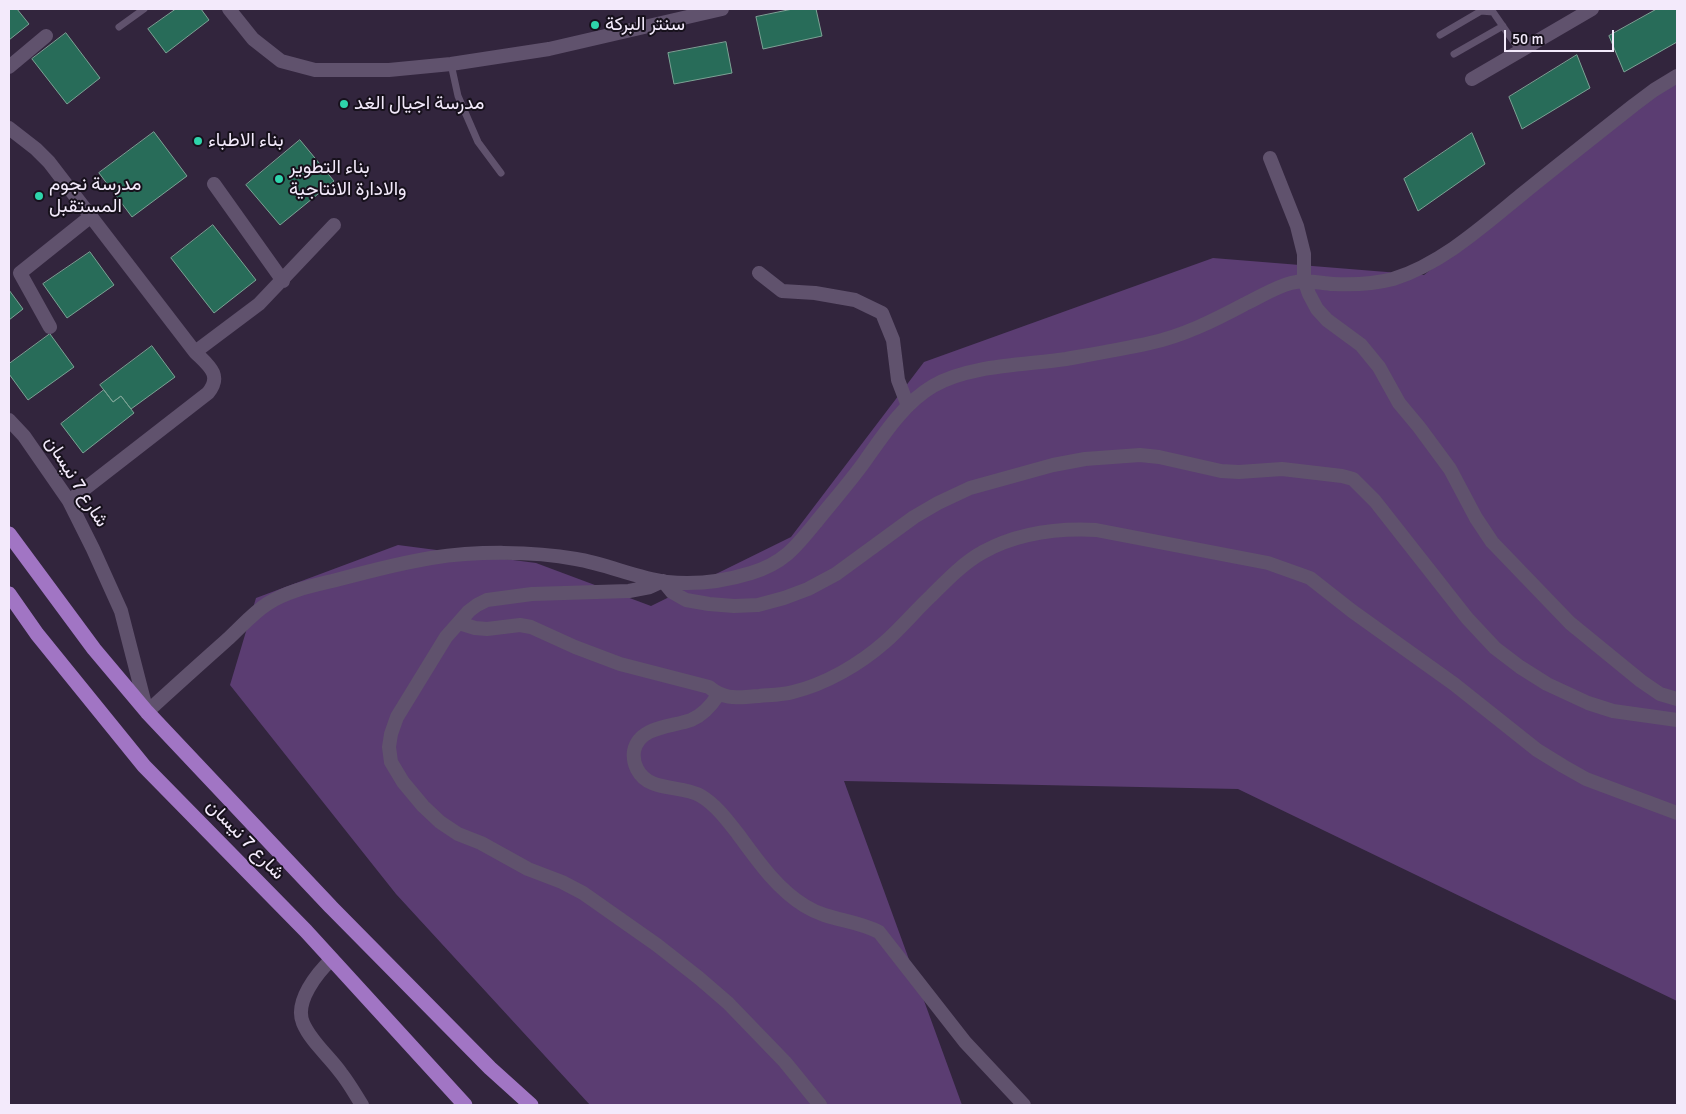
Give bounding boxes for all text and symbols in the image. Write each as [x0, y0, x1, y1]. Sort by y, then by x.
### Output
place label: سنتر البركة [605, 14, 685, 36]
marker: سنتر البركة [589, 19, 601, 31]
scale bar [1506, 20, 1616, 52]
text: 50 m [1512, 30, 1543, 48]
place label: مدرسة اجيال الغد [354, 93, 484, 115]
marker: مدرسة اجيال الغد [338, 98, 350, 110]
place label: بناء الاطباء [208, 130, 284, 152]
marker: بناء الاطباء [192, 135, 204, 147]
place label: بناء التطوير والادارة الانتاجية [289, 157, 407, 201]
marker: بناء التطوير والادارة الانتاجية [273, 173, 285, 185]
place label: مدرسة نجوم المستقبل [49, 174, 141, 218]
marker: مدرسة نجوم المستقبل [33, 190, 45, 202]
street label: شارع 7 نيسان [39, 432, 113, 532]
street label: شارع 7 نيسان [201, 795, 289, 885]

